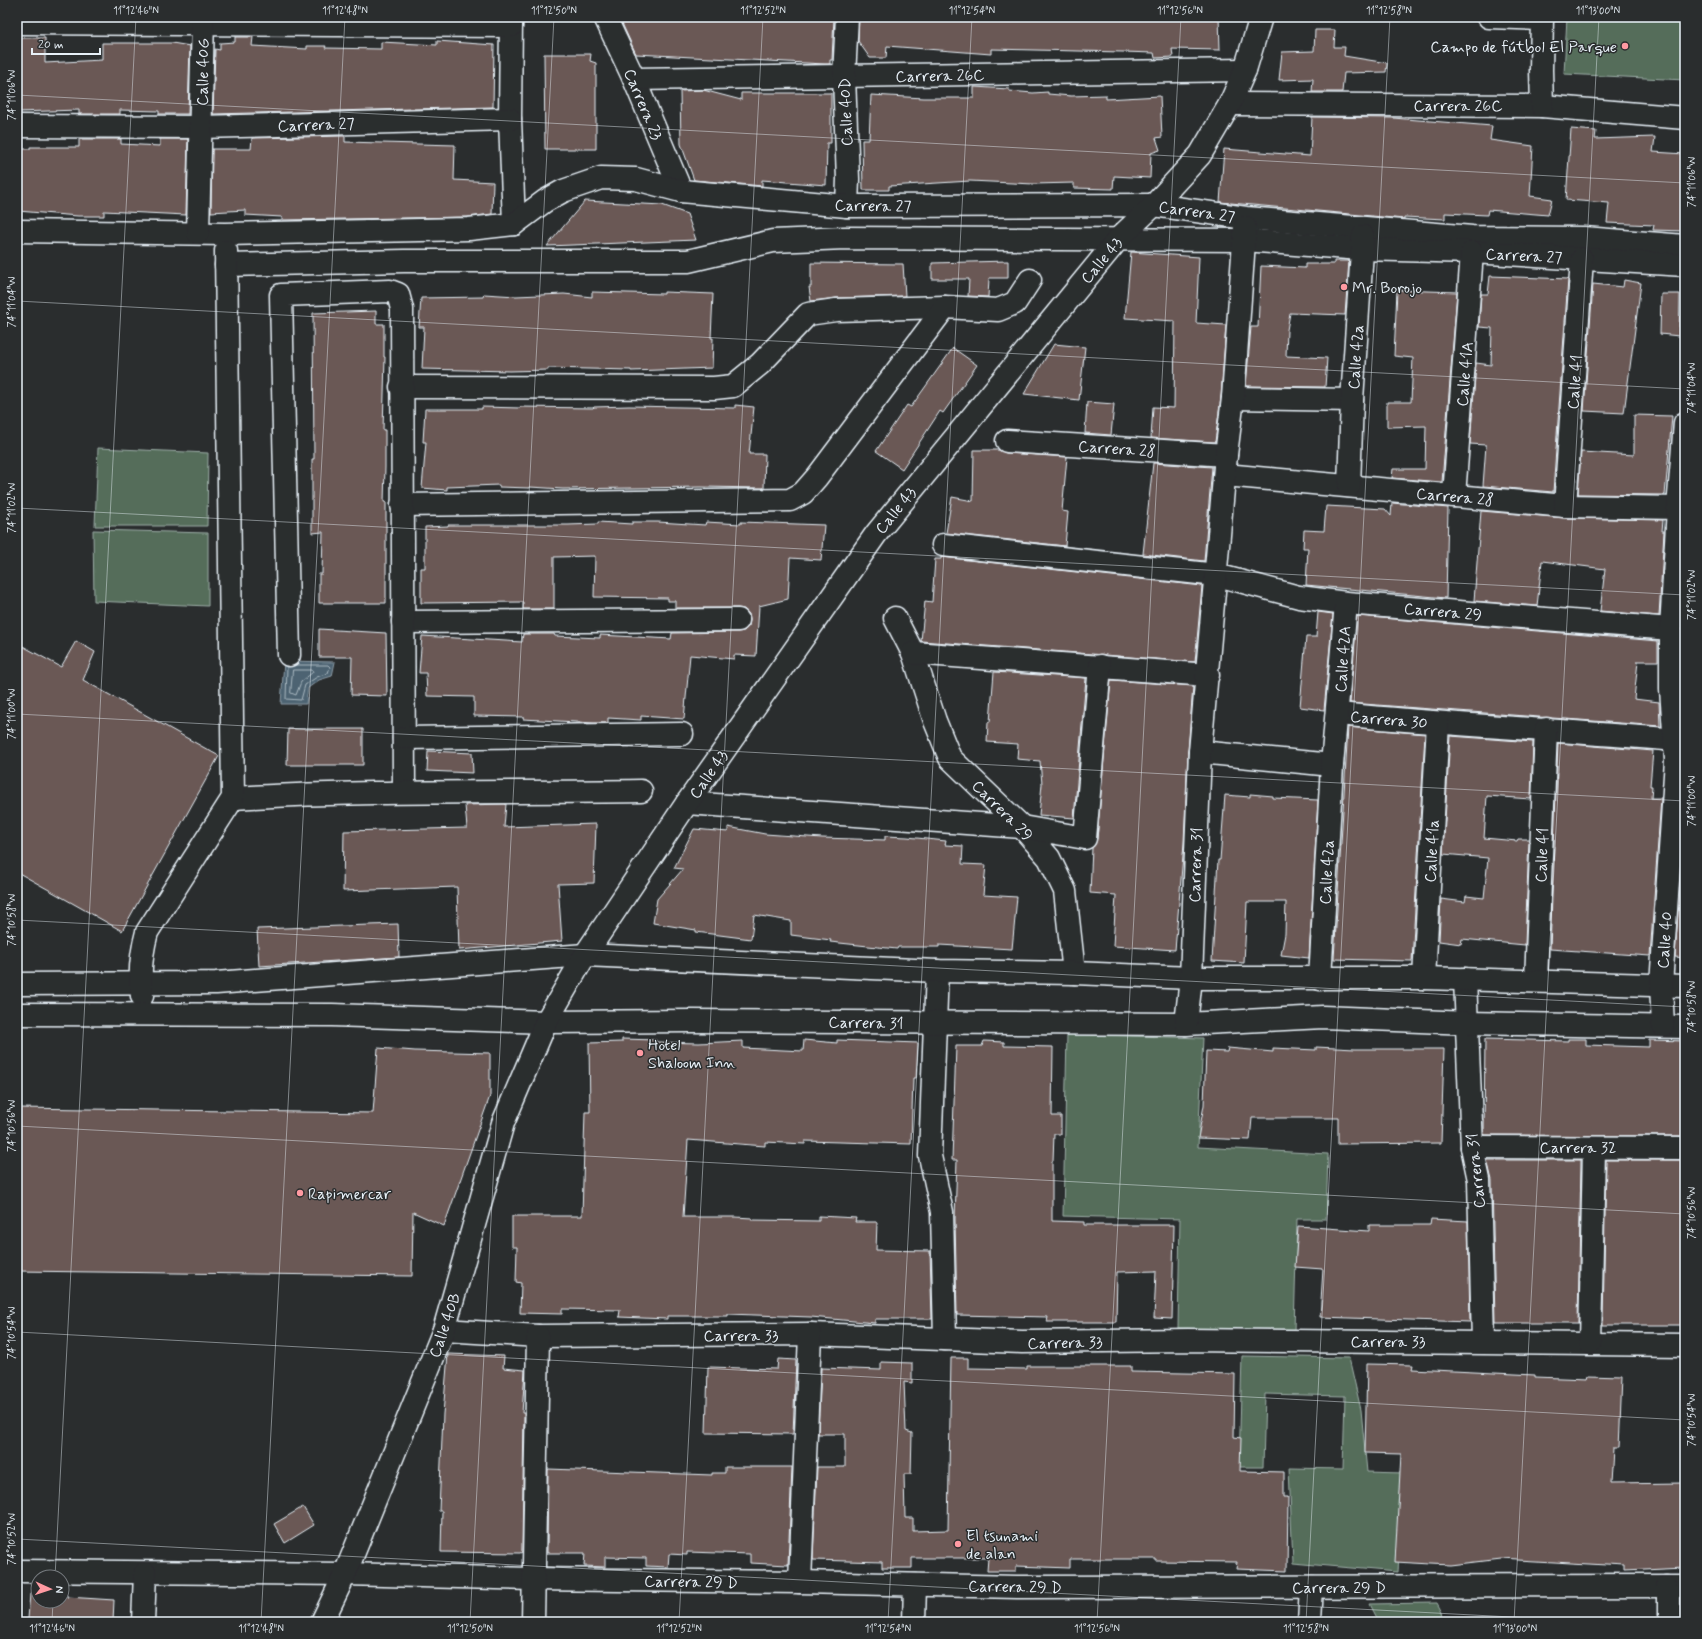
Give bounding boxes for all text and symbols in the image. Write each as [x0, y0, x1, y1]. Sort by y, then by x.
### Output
text: 11°12'46"N [113, 4, 159, 18]
text: 11°12'48"N [322, 4, 368, 18]
text: 11°12'50"N [531, 4, 577, 18]
text: 11°12'52"N [740, 4, 786, 18]
text: 11°12'54"N [949, 4, 996, 18]
text: 11°12'56"N [1157, 4, 1203, 18]
text: 11°12'58"N [1366, 4, 1412, 18]
text: 11°13'00"N [1576, 4, 1621, 18]
scale bar [32, 30, 100, 56]
text: 20 m [38, 37, 64, 53]
place label: Campo de fútbol El Parque [1430, 37, 1617, 58]
street label: Calle 40G [192, 38, 215, 106]
marker: Campo de fútbol El Parque [1620, 41, 1630, 51]
street label: Carrera 26C [895, 65, 985, 88]
street label: Carrera 23 [618, 66, 667, 144]
text: 74°11'06"W [5, 70, 19, 120]
street label: Calle 40D [835, 77, 858, 146]
street label: Carrera 26C [1413, 96, 1503, 117]
street label: Carrera 27 [277, 114, 355, 137]
text: 74°11'06"W [1685, 157, 1699, 207]
street label: Carrera 27 [834, 195, 912, 218]
street label: Carrera 27 [1157, 197, 1236, 228]
street label: Calle 43 [1076, 233, 1128, 289]
street label: Carrera 27 [1485, 244, 1563, 269]
text: 74°11'04"W [5, 277, 19, 327]
place label: Mr. Borojo [1352, 278, 1422, 299]
marker: Mr. Borojo [1339, 282, 1349, 292]
street label: Calle 42a [1344, 324, 1369, 390]
street label: Calle 41A [1452, 341, 1479, 408]
street label: Calle 41 [1563, 354, 1588, 410]
text: 74°11'04"W [1685, 363, 1699, 413]
street label: Carrera 28 [1077, 436, 1156, 463]
text: 74°11'02"W [5, 483, 19, 533]
street label: Calle 43 [871, 483, 922, 539]
street label: Carrera 28 [1415, 484, 1494, 511]
text: 74°11'02"W [1685, 570, 1699, 620]
street label: Carrera 29 [1403, 599, 1483, 626]
street label: Calle 42A [1331, 625, 1356, 693]
text: 74°11'00"W [5, 689, 19, 739]
street label: Carrera 30 [1349, 707, 1428, 734]
street label: Calle 43 [685, 746, 734, 803]
street label: Carrera 29 [967, 776, 1037, 846]
text: 74°11'00"W [1685, 776, 1699, 826]
street label: Calle 41a [1420, 819, 1445, 883]
street label: Carrera 31 [1185, 827, 1208, 903]
street label: Calle 41 [1531, 827, 1554, 883]
street label: Calle 42a [1315, 839, 1340, 905]
text: 74°10'58"W [5, 894, 19, 946]
street label: Calle 40 [1653, 911, 1678, 969]
text: 74°10'58"W [1685, 981, 1699, 1033]
street label: Carrera 31 [828, 1012, 904, 1035]
place label: Hotel Shaloom Inn [648, 1035, 736, 1074]
marker: Hotel Shaloom Inn [635, 1048, 645, 1058]
text: 74°10'56"W [5, 1100, 19, 1152]
street label: Carrera 31 [1462, 1132, 1491, 1209]
street label: Carrera 32 [1540, 1138, 1616, 1159]
place label: Rapimercar [308, 1184, 392, 1205]
text: 74°10'56"W [1685, 1187, 1699, 1239]
marker: Rapimercar [295, 1188, 305, 1198]
street label: Calle 40B [425, 1290, 466, 1361]
text: 74°10'54"W [5, 1307, 19, 1359]
street label: Carrera 33 [703, 1326, 779, 1347]
street label: Carrera 33 [1027, 1332, 1103, 1355]
street label: Carrera 33 [1350, 1332, 1426, 1353]
text: 74°10'54"W [1685, 1394, 1699, 1446]
text: 74°10'52"W [5, 1513, 19, 1565]
place label: El tsunami de alan [966, 1526, 1038, 1565]
marker: El tsunami de alan [953, 1539, 963, 1549]
north arrow [30, 1569, 70, 1609]
street label: Carrera 29 D [644, 1571, 738, 1594]
street label: Carrera 29 D [968, 1576, 1062, 1599]
street label: Carrera 29 D [1292, 1578, 1386, 1599]
text: N [52, 1585, 66, 1593]
text: 11°12'46"N [29, 1622, 75, 1636]
text: 11°12'48"N [238, 1622, 284, 1636]
text: 11°12'50"N [447, 1622, 493, 1636]
text: 11°12'52"N [656, 1622, 702, 1636]
text: 11°12'54"N [865, 1622, 912, 1636]
text: 11°12'56"N [1074, 1622, 1120, 1636]
text: 11°12'58"N [1283, 1622, 1329, 1636]
text: 11°13'00"N [1493, 1622, 1538, 1636]

